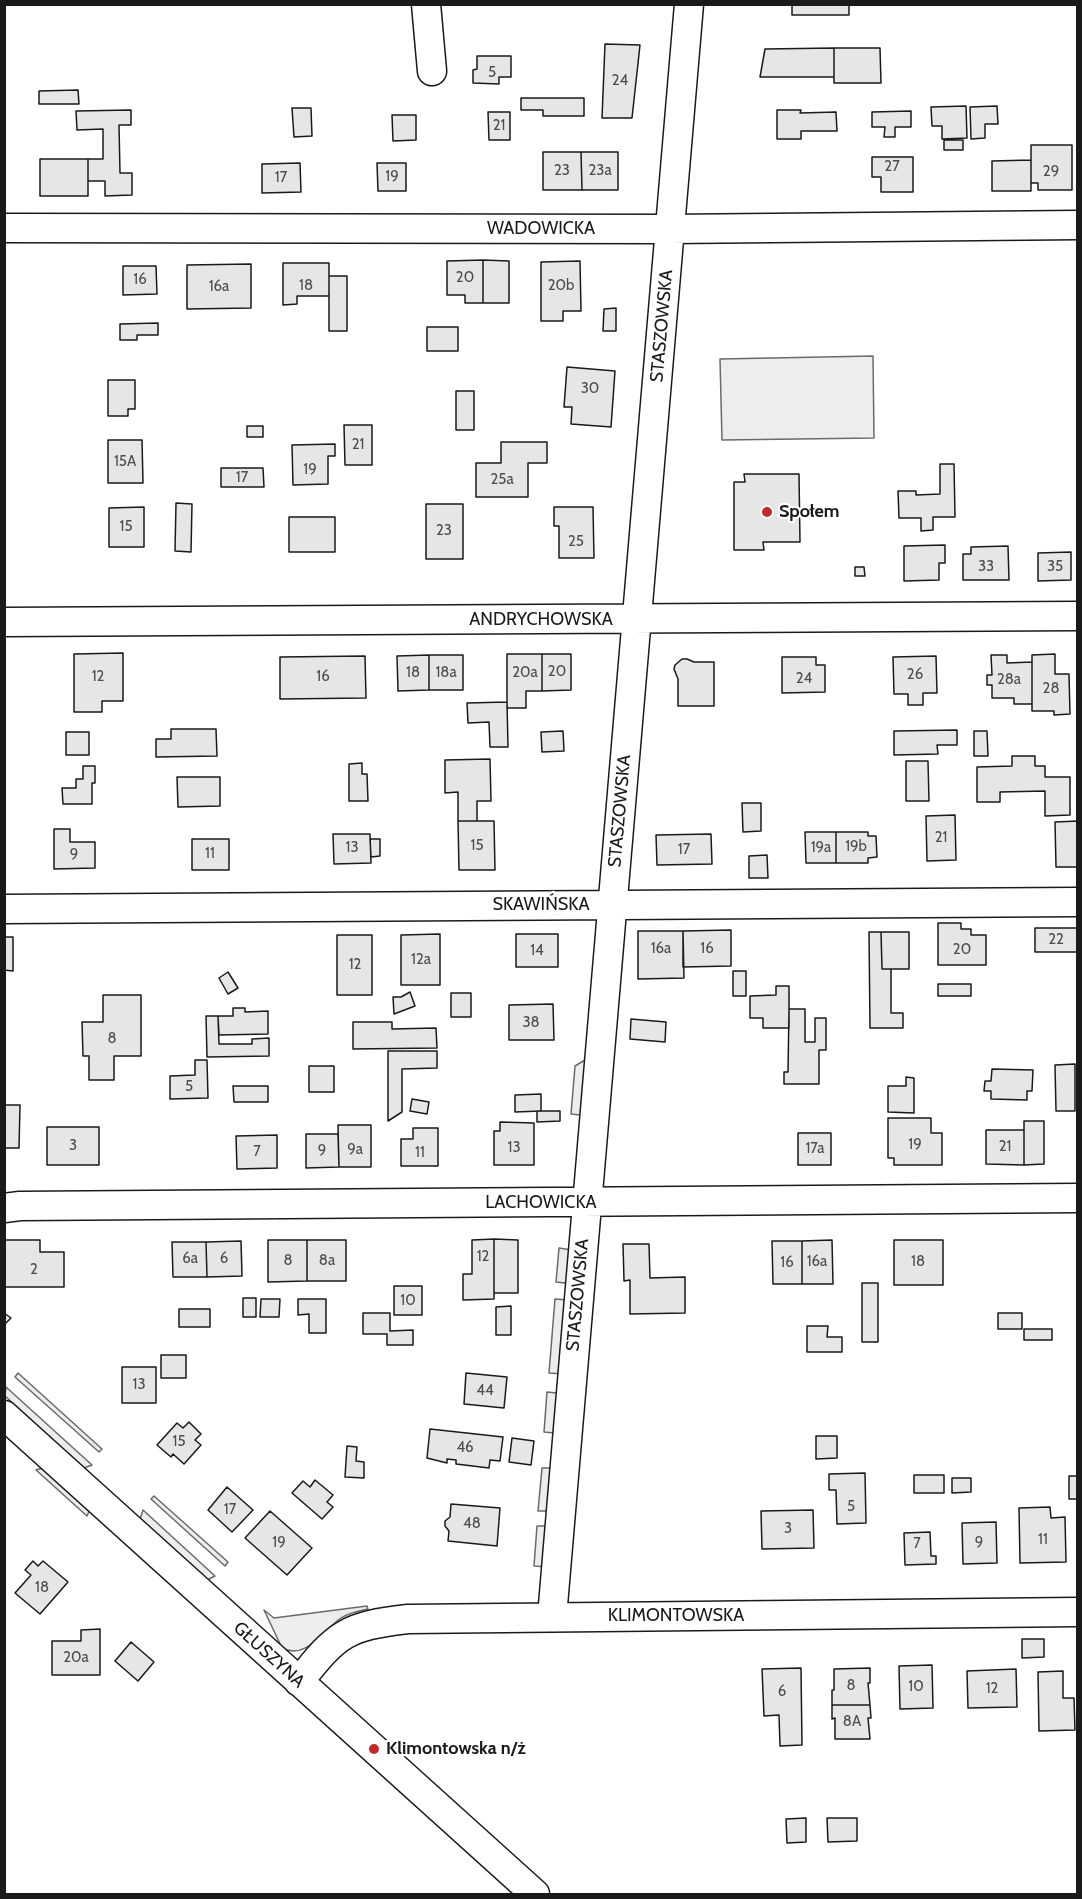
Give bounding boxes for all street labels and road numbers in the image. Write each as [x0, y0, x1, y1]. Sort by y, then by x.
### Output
street label: WADOWICKA [487, 218, 595, 240]
street label: STASZOWSKA [646, 269, 678, 383]
street label: ANDRYCHOWSKA [469, 609, 613, 631]
street label: STASZOWSKA [604, 754, 636, 868]
street label: SKAWIŃSKA [492, 894, 590, 916]
street label: LACHOWICKA [485, 1192, 597, 1214]
street label: STASZOWSKA [562, 1238, 594, 1352]
street label: KLIMONTOWSKA [608, 1605, 744, 1627]
street label: GŁUSZYNA [229, 1617, 309, 1693]

